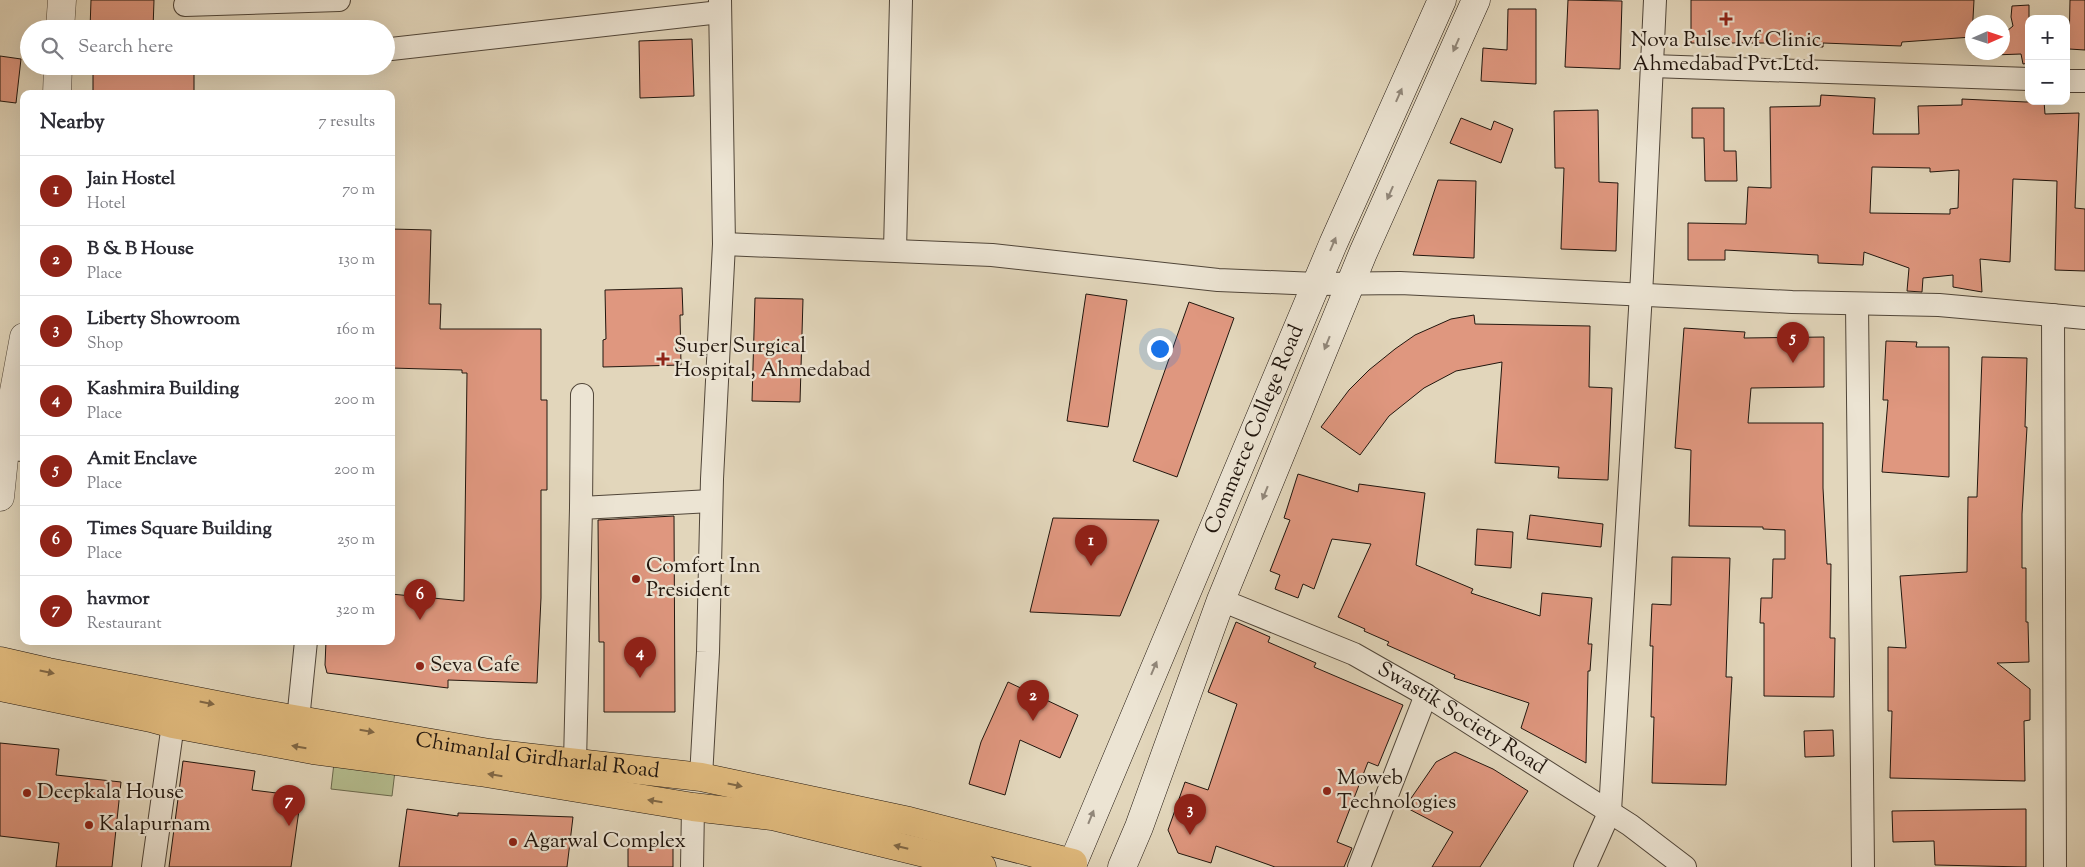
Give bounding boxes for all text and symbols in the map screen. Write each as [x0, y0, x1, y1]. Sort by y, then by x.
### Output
marker: Nova Pulse Ivf Clinic Ahmedabad Pvt.Ltd. [1719, 12, 1733, 26]
north arrow [1965, 15, 2010, 60]
map controls [2025, 15, 2070, 105]
button: + [2025, 15, 2070, 60]
search box [20, 20, 395, 75]
place label: Nova Pulse Ivf Clinic Ahmedabad Pvt.Ltd. [1631, 26, 1821, 80]
icon: search [38, 34, 66, 62]
text: Search here [78, 34, 173, 61]
one-way arrow [1451, 38, 1459, 52]
button: − [2025, 60, 2070, 105]
one-way arrow [1396, 88, 1404, 102]
text: Nearby [40, 108, 105, 138]
text: 7 results [319, 111, 375, 134]
text: Jain Hostel [87, 166, 175, 193]
text: 1 [53, 179, 59, 202]
text: 70 m [342, 179, 375, 202]
one-way arrow [1385, 186, 1393, 200]
text: Hotel [87, 193, 126, 216]
text: B & B House [87, 236, 194, 263]
one-way arrow [1329, 237, 1337, 251]
text: 2 [52, 249, 60, 272]
text: 130 m [338, 249, 375, 272]
text: Place [87, 263, 122, 286]
text: Liberty Showroom [87, 306, 240, 333]
text: 3 [53, 319, 59, 342]
text: 160 m [337, 319, 375, 342]
street label: Commerce College Road [1198, 320, 1312, 539]
pin: 5 [1777, 322, 1809, 363]
place label: Super Surgical Hospital, Ahmedabad [674, 332, 871, 386]
text: Shop [87, 333, 123, 356]
your location [1147, 336, 1173, 362]
one-way arrow [1322, 336, 1330, 350]
marker: Super Surgical Hospital, Ahmedabad [656, 352, 670, 366]
text: Kashmira Building [87, 376, 239, 403]
text: 4 [52, 389, 60, 412]
text: 200 m [334, 389, 375, 412]
text: Place [87, 403, 122, 426]
text: Amit Enclave [87, 446, 197, 473]
text: 5 [53, 459, 59, 482]
text: 200 m [334, 459, 375, 482]
text: Place [87, 473, 122, 496]
one-way arrow [1261, 486, 1269, 501]
text: Times Square Building [87, 516, 272, 543]
pin: 1 [1075, 525, 1107, 566]
text: 6 [52, 529, 60, 552]
text: 250 m [337, 529, 375, 552]
text: Place [87, 543, 122, 566]
place label: Comfort Inn President [646, 552, 761, 606]
marker: Comfort Inn President [630, 573, 642, 585]
pin: 6 [404, 579, 436, 620]
text: havmor [87, 586, 150, 613]
text: 7 [52, 599, 60, 622]
text: 320 m [336, 599, 375, 622]
text: Restaurant [87, 613, 162, 636]
pin: 4 [624, 637, 656, 678]
place label: Seva Cafe [430, 651, 520, 681]
street label: Swastik Society Road [1371, 655, 1552, 783]
marker: Seva Cafe [414, 660, 426, 672]
one-way arrow [1151, 661, 1159, 675]
one-way arrow [40, 668, 55, 676]
pin: 2 [1017, 680, 1049, 721]
one-way arrow [199, 699, 215, 707]
street label: Chimanlal Girdharlal Road [413, 725, 661, 787]
one-way arrow [359, 728, 375, 736]
one-way arrow [291, 743, 307, 751]
place label: Moweb Technologies [1337, 764, 1456, 818]
one-way arrow [486, 770, 502, 778]
place label: Deepkala House [37, 778, 184, 808]
one-way arrow [728, 781, 744, 789]
pin: 7 [273, 785, 305, 826]
marker: Moweb Technologies [1321, 785, 1333, 797]
marker: Deepkala House [21, 787, 33, 799]
pin: 3 [1174, 794, 1206, 835]
one-way arrow [647, 796, 663, 804]
place label: Kalapurnam [99, 810, 210, 840]
one-way arrow [1087, 810, 1095, 824]
marker: Kalapurnam [83, 819, 95, 831]
place label: Agarwal Complex [523, 827, 686, 857]
marker: Agarwal Complex [507, 836, 519, 848]
one-way arrow [893, 843, 908, 851]

